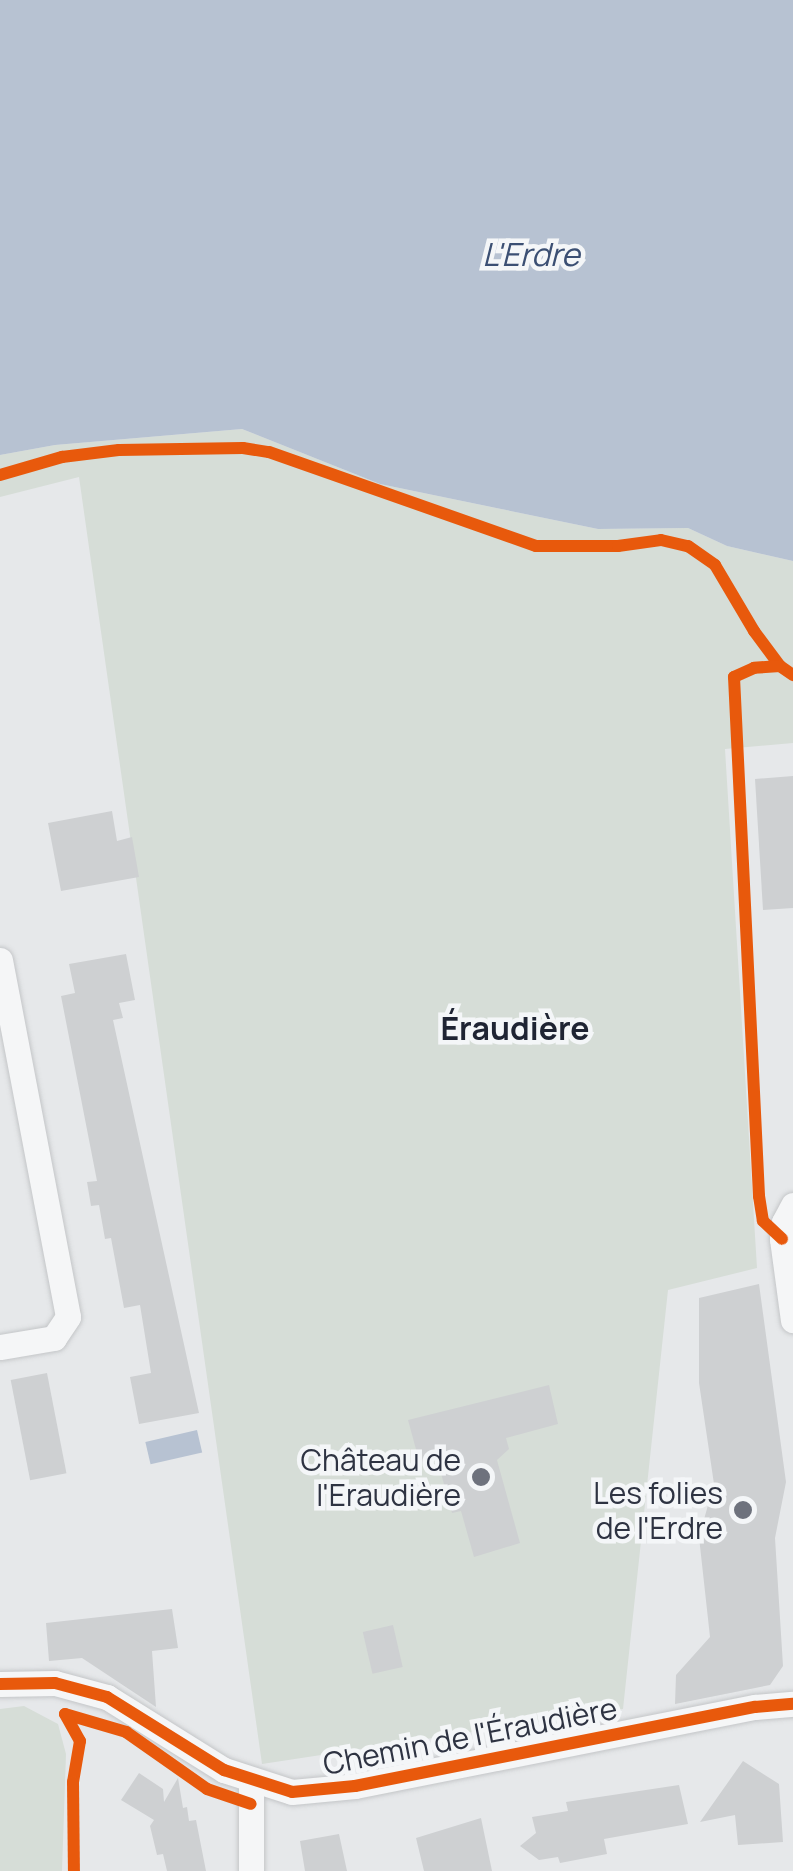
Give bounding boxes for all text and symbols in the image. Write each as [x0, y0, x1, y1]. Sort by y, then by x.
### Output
water label: L'Erdre [482, 235, 580, 273]
district label: Éraudière [440, 1009, 590, 1047]
place label: Château de l'Eraudière [301, 1442, 461, 1512]
marker: Château de l'Eraudière [470, 1466, 492, 1488]
place label: Les folies de l'Erdre [593, 1475, 723, 1546]
marker: Les folies de l'Erdre [732, 1499, 754, 1521]
street label: Chemin de l'Éraudière [320, 1690, 620, 1782]

